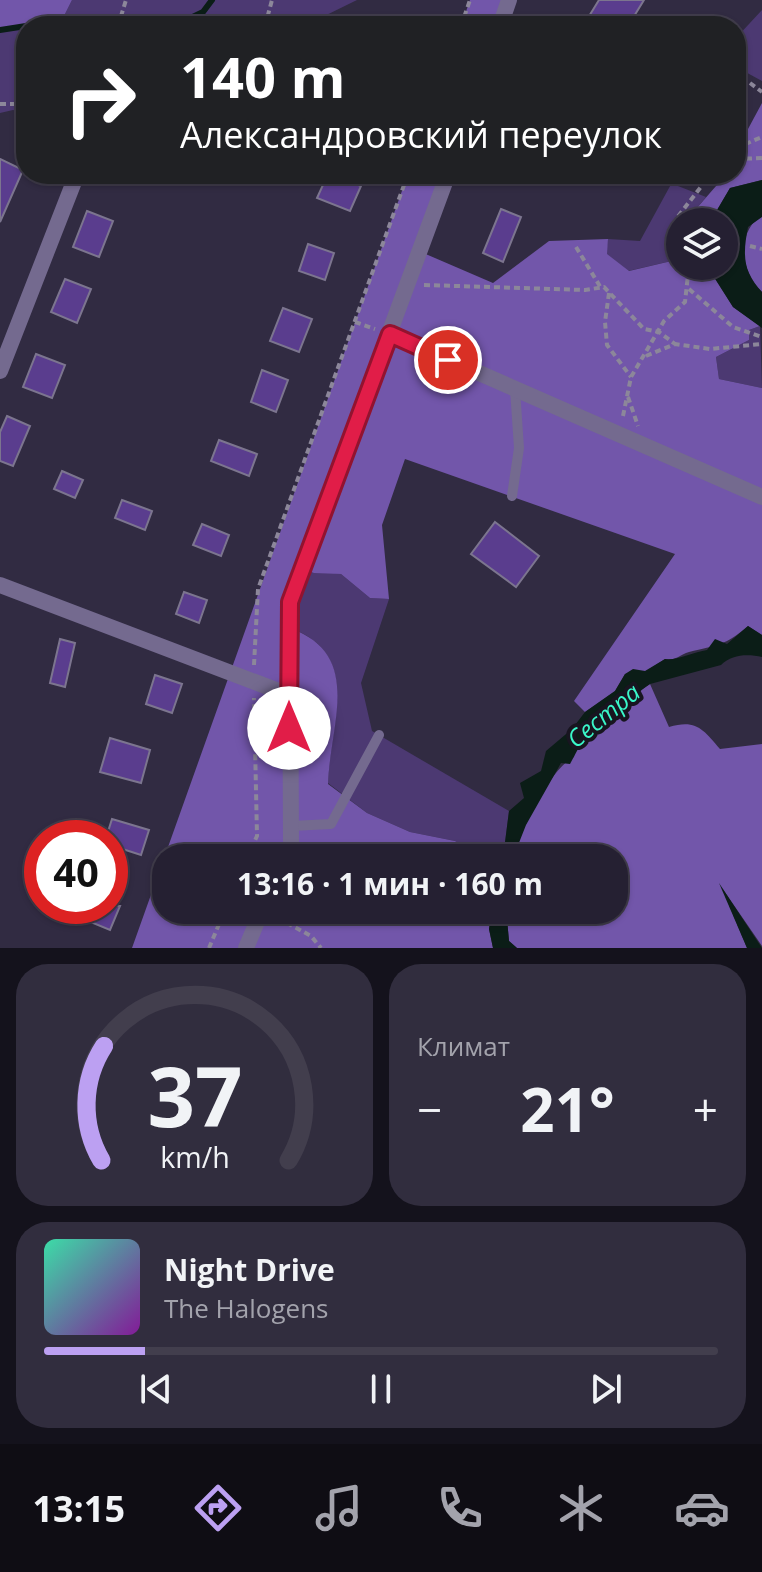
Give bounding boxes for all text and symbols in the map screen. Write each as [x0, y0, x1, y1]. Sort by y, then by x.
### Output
text: 140 m [180, 38, 346, 114]
icon: right [48, 48, 152, 152]
text: Александровский переулок [180, 110, 662, 159]
map controls [666, 208, 738, 280]
button: layers [666, 208, 738, 280]
pin [414, 326, 482, 394]
icon: arrive [426, 338, 470, 382]
water label: Сестра [559, 675, 647, 755]
position arrow [247, 686, 331, 770]
speed limit sign: 40 [24, 820, 128, 924]
text: 13:16 · 1 мин · 160 m [237, 863, 543, 904]
text: Климат [417, 1028, 510, 1064]
text: 37 [147, 1038, 242, 1151]
text: 21° [520, 1068, 615, 1150]
text: − [417, 1079, 442, 1139]
text: + [693, 1079, 718, 1139]
text: km/h [160, 1137, 229, 1176]
text: Night Drive [164, 1249, 335, 1290]
text: The Halogens [164, 1290, 329, 1326]
icon: previous [134, 1367, 178, 1411]
icon: pause [359, 1367, 403, 1411]
icon: next [584, 1367, 628, 1411]
icon: directions [190, 1480, 246, 1536]
icon: music [311, 1480, 367, 1536]
icon: phone [432, 1480, 488, 1536]
icon: climate [553, 1480, 609, 1536]
icon: car [674, 1480, 730, 1536]
text: 13:15 [32, 1484, 125, 1533]

